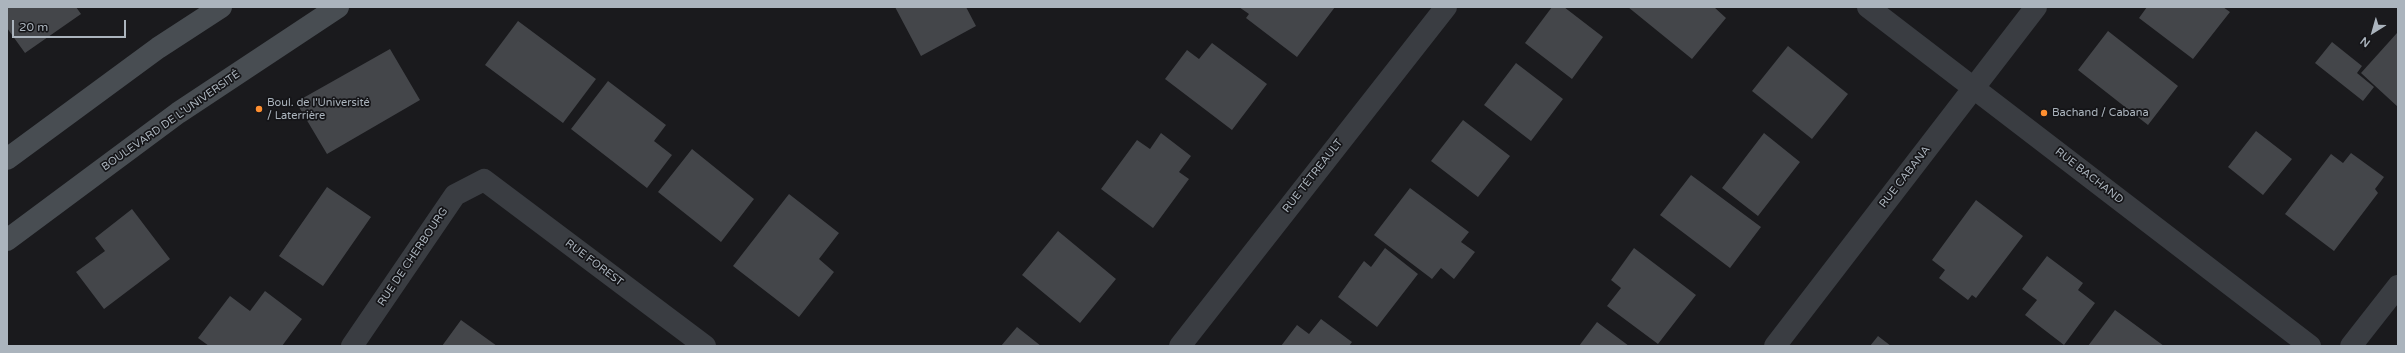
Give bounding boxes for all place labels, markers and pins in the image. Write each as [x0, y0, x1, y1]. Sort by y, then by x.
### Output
place label: Boul. de l'Université / Laterrière [267, 96, 370, 122]
marker: Boul. de l'Université / Laterrière [254, 104, 264, 114]
place label: Bachand / Cabana [2052, 106, 2149, 120]
marker: Bachand / Cabana [2039, 108, 2049, 118]

